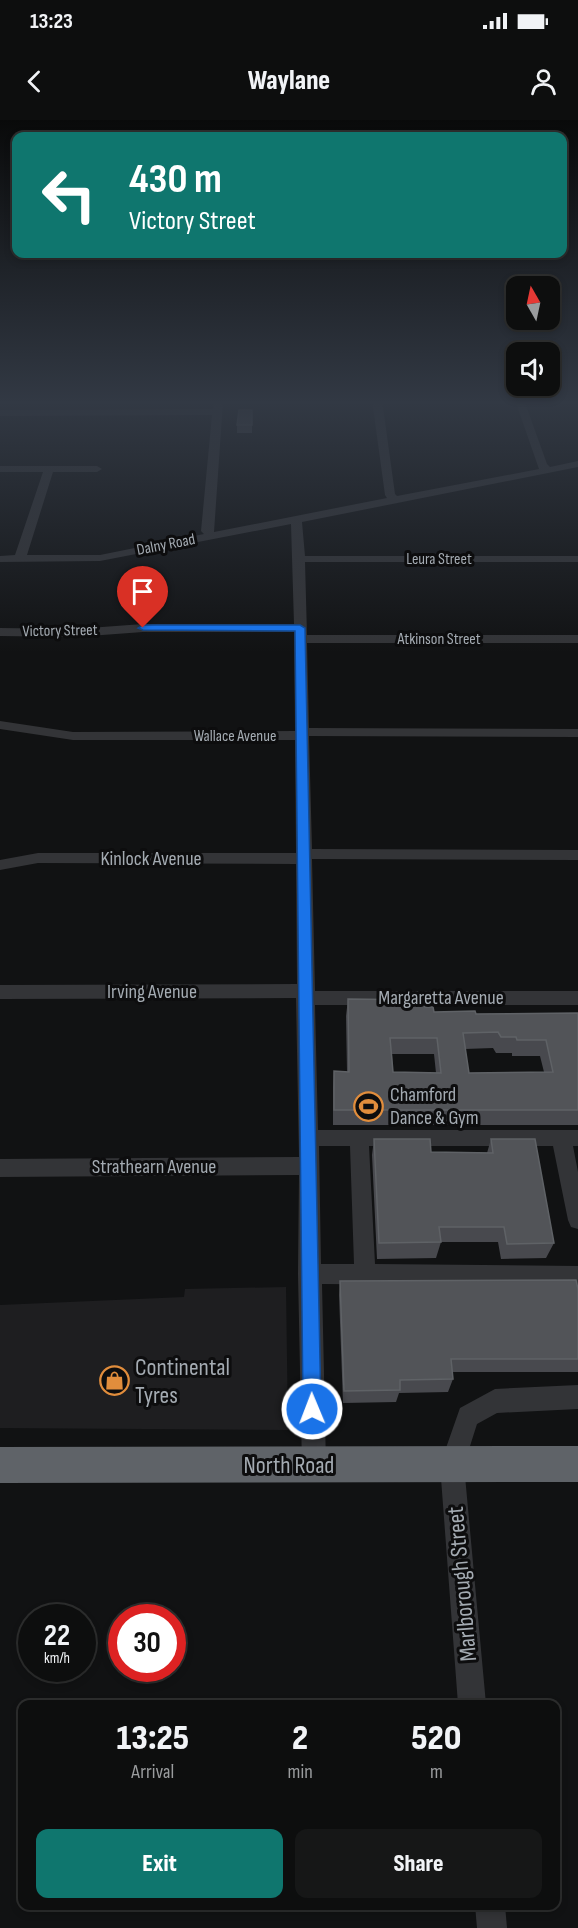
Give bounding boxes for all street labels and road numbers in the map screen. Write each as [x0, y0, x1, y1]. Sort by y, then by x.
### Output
street label: Dalny Road [135, 530, 197, 560]
street label: Leura Street [406, 550, 472, 569]
street label: Victory Street [22, 621, 98, 641]
street label: Atkinson Street [396, 630, 481, 649]
street label: Wallace Avenue [194, 727, 276, 746]
street label: Kinlock Avenue [100, 847, 202, 871]
street label: Irving Avenue [107, 980, 197, 1004]
street label: Margaretta Avenue [378, 986, 504, 1010]
street label: Strathearn Avenue [92, 1155, 216, 1179]
street label: North Road [244, 1451, 334, 1480]
street label: Marlborough Street [441, 1505, 483, 1663]

